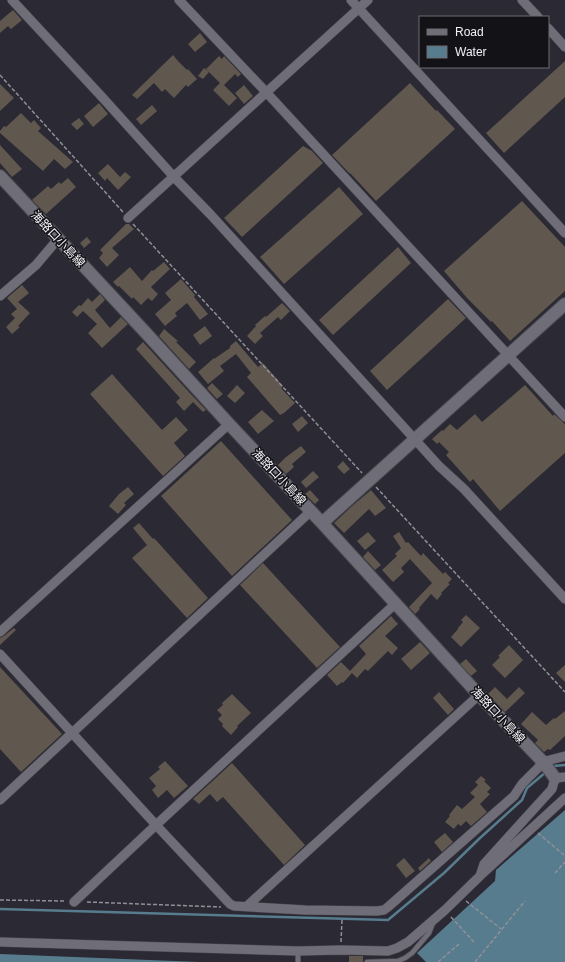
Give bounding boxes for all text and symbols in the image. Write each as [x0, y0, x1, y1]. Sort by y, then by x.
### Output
legend [419, 16, 549, 68]
text: Road [455, 25, 484, 39]
text: Water [455, 45, 487, 59]
street label: 海路口小島線 [28, 208, 88, 270]
street label: 海路口小島線 [249, 446, 309, 508]
street label: 海路口小島線 [468, 684, 528, 746]

